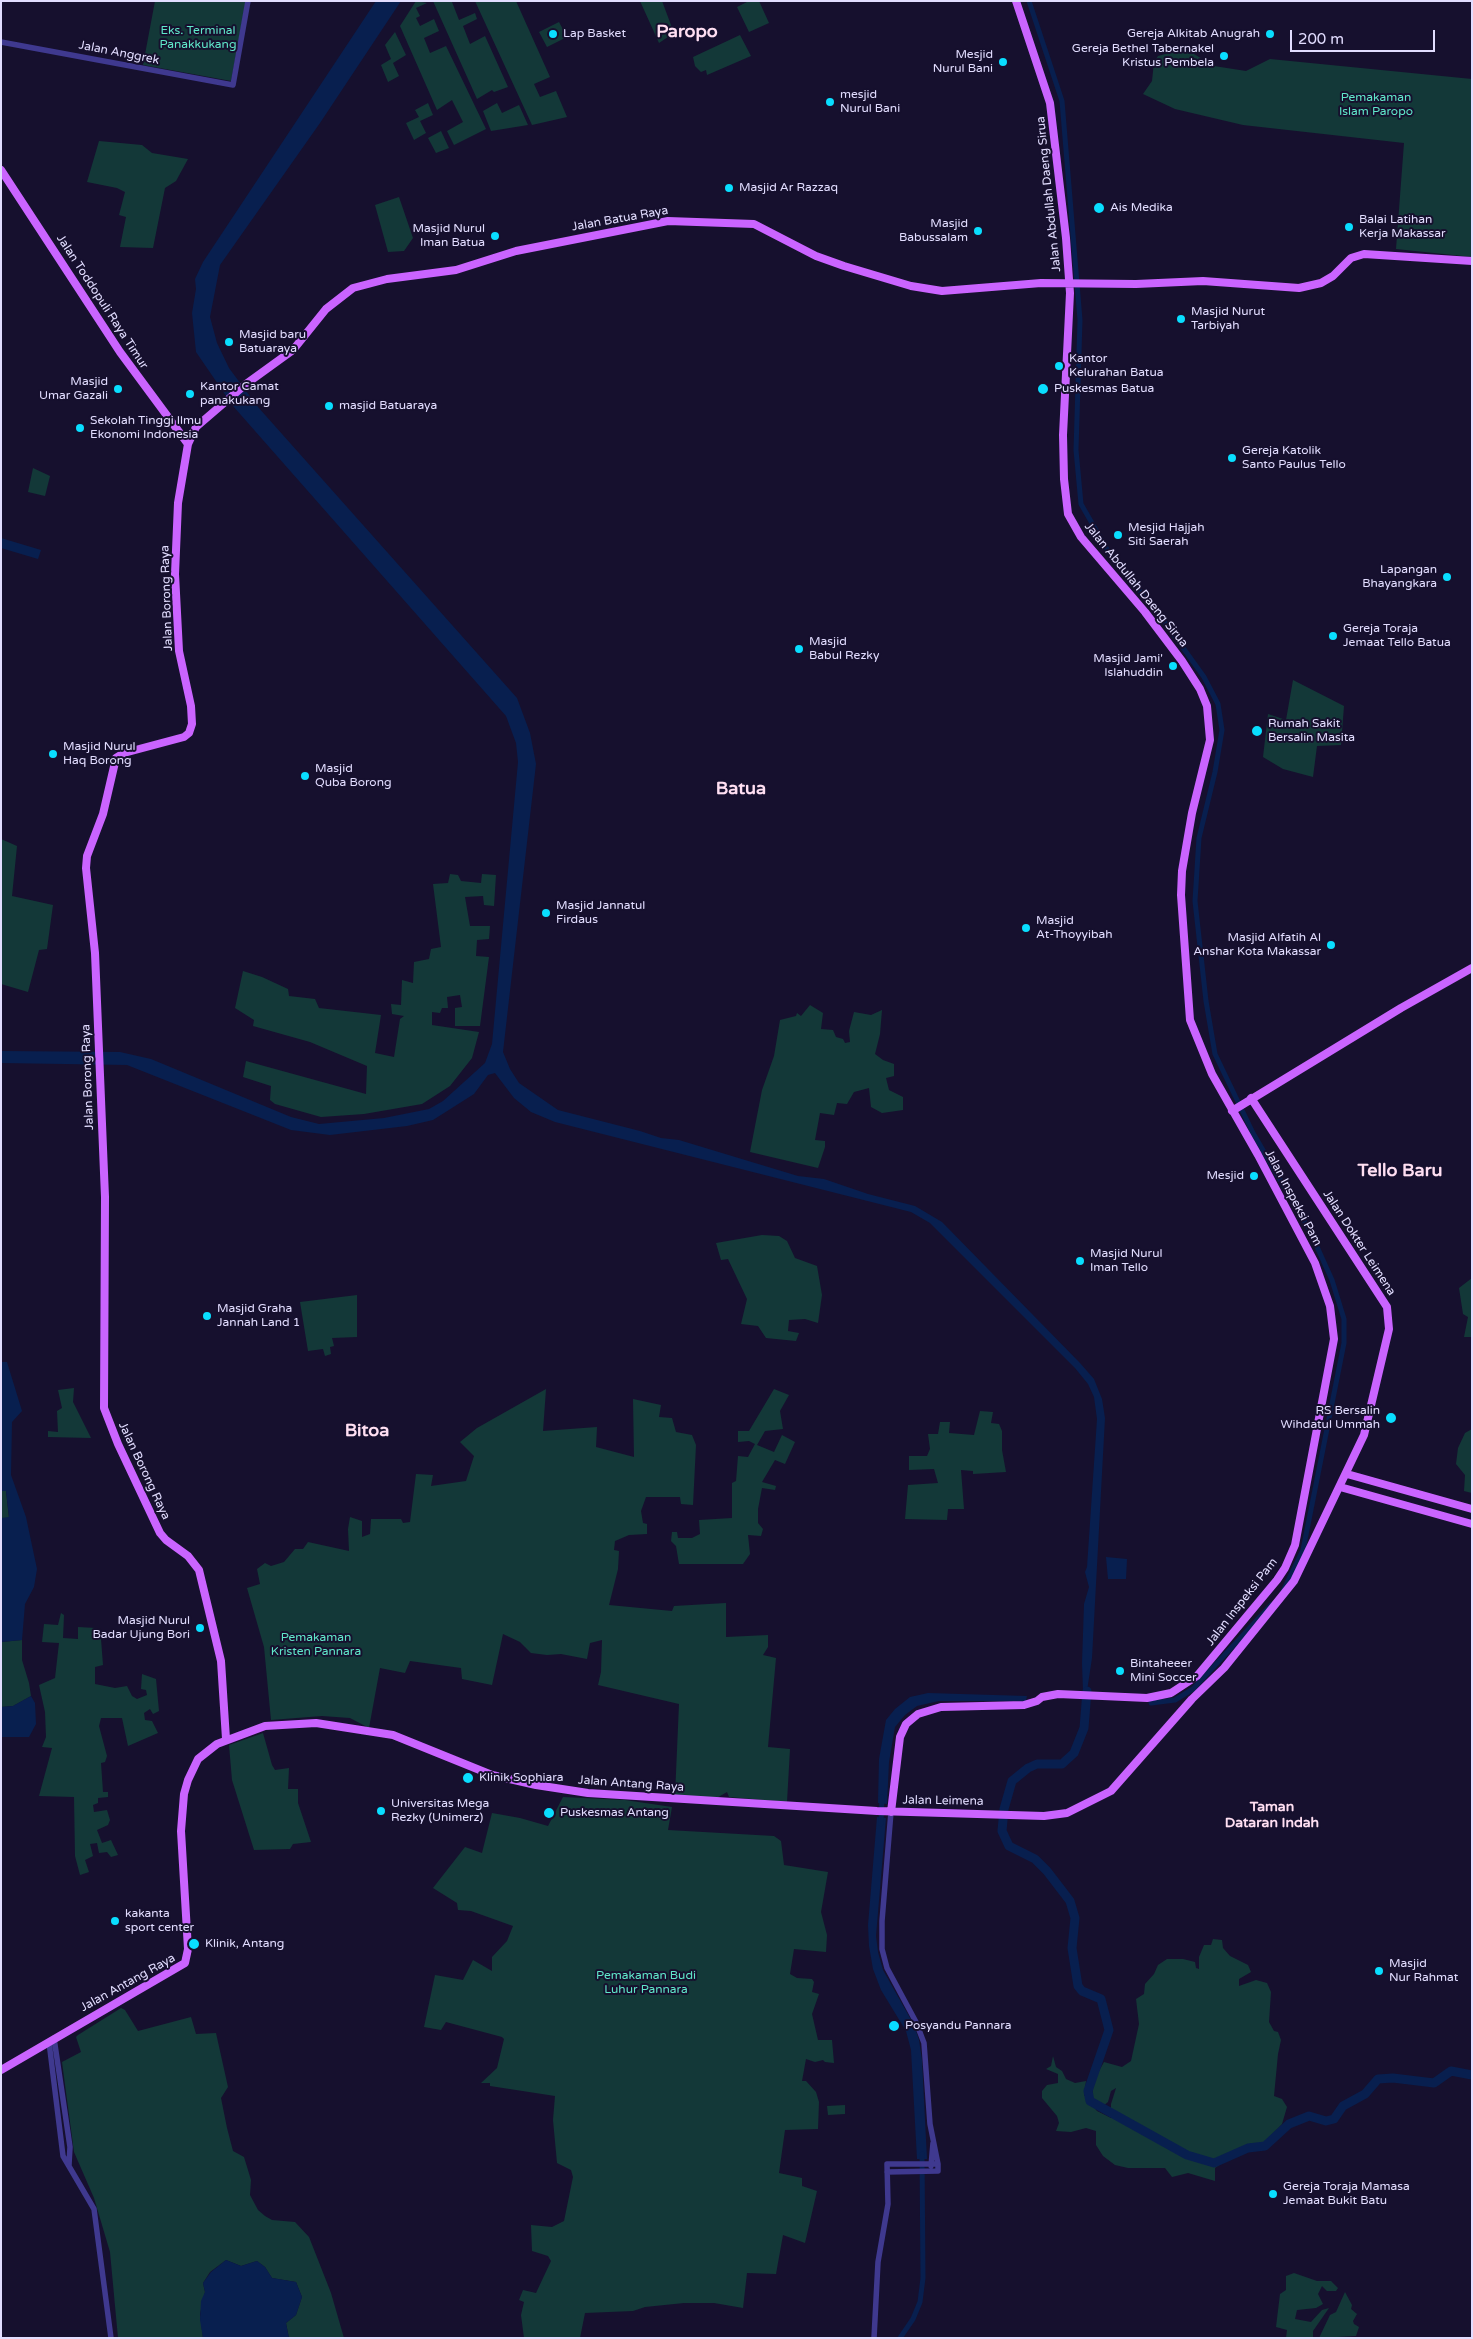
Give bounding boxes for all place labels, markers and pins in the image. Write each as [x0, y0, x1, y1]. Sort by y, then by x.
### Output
place label: Lap Basket [563, 27, 626, 41]
place label: Gereja Alkitab Anugrah [1127, 27, 1260, 41]
marker: Lap Basket [547, 28, 559, 40]
marker: Gereja Alkitab Anugrah [1264, 28, 1276, 40]
place label: Gereja Bethel Tabernakel Kristus Pembela [1072, 42, 1214, 70]
place label: Mesjid Nurul Bani [933, 48, 993, 76]
marker: Gereja Bethel Tabernakel Kristus Pembela [1218, 50, 1230, 62]
marker: Mesjid Nurul Bani [997, 56, 1009, 68]
place label: mesjid Nurul Bani [840, 88, 900, 116]
marker: mesjid Nurul Bani [824, 96, 836, 108]
place label: Masjid Ar Razzaq [739, 181, 838, 195]
marker: Masjid Ar Razzaq [723, 182, 735, 194]
marker: Ais Medika [1092, 201, 1106, 215]
place label: Ais Medika [1110, 201, 1173, 215]
place label: Balai Latihan Kerja Makassar [1359, 213, 1446, 241]
place label: Masjid Babussalam [899, 217, 968, 245]
marker: Balai Latihan Kerja Makassar [1343, 221, 1355, 233]
place label: Masjid Nurul Iman Batua [412, 222, 485, 250]
marker: Masjid Babussalam [972, 225, 984, 237]
marker: Masjid Nurul Iman Batua [489, 230, 501, 242]
place label: Masjid Nurut Tarbiyah [1191, 305, 1265, 333]
marker: Masjid Nurut Tarbiyah [1175, 313, 1187, 325]
place label: Masjid baru Batuaraya [239, 328, 306, 356]
marker: Masjid baru Batuaraya [223, 336, 235, 348]
place label: Kantor Kelurahan Batua [1069, 352, 1163, 380]
marker: Kantor Kelurahan Batua [1053, 360, 1065, 372]
place label: Masjid Umar Gazali [39, 375, 108, 403]
place label: Kantor Camat panakukang [200, 380, 279, 408]
marker: Puskesmas Batua [1036, 382, 1050, 396]
place label: Puskesmas Batua [1054, 382, 1154, 396]
marker: Masjid Umar Gazali [112, 383, 124, 395]
marker: Kantor Camat panakukang [184, 388, 196, 400]
place label: masjid Batuaraya [339, 399, 437, 413]
marker: masjid Batuaraya [323, 400, 335, 412]
place label: Sekolah Tinggi Ilmu Ekonomi Indonesia [90, 414, 201, 442]
marker: Sekolah Tinggi Ilmu Ekonomi Indonesia [74, 422, 86, 434]
place label: Gereja Katolik Santo Paulus Tello [1242, 444, 1346, 472]
marker: Gereja Katolik Santo Paulus Tello [1226, 452, 1238, 464]
place label: Mesjid Hajjah Siti Saerah [1128, 521, 1205, 549]
marker: Mesjid Hajjah Siti Saerah [1112, 529, 1124, 541]
place label: Lapangan Bhayangkara [1362, 563, 1437, 591]
marker: Lapangan Bhayangkara [1441, 571, 1453, 583]
place label: Gereja Toraja Jemaat Tello Batua [1343, 622, 1451, 650]
marker: Gereja Toraja Jemaat Tello Batua [1327, 630, 1339, 642]
place label: Masjid Babul Rezky [809, 635, 879, 663]
marker: Masjid Babul Rezky [793, 643, 805, 655]
place label: Masjid Jami' Islahuddin [1093, 652, 1163, 680]
marker: Masjid Jami' Islahuddin [1167, 660, 1179, 672]
place label: Rumah Sakit Bersalin Masita [1268, 717, 1355, 745]
marker: Rumah Sakit Bersalin Masita [1250, 724, 1264, 738]
place label: Masjid Nurul Haq Borong [63, 740, 136, 768]
marker: Masjid Nurul Haq Borong [47, 748, 59, 760]
place label: Masjid Quba Borong [315, 762, 392, 790]
marker: Masjid Quba Borong [299, 770, 311, 782]
place label: Masjid Jannatul Firdaus [556, 899, 645, 927]
marker: Masjid Jannatul Firdaus [540, 907, 552, 919]
place label: Masjid At-Thoyyibah [1036, 914, 1113, 942]
marker: Masjid At-Thoyyibah [1020, 922, 1032, 934]
place label: Masjid Alfatih Al Anshar Kota Makassar [1193, 931, 1321, 959]
marker: Masjid Alfatih Al Anshar Kota Makassar [1325, 939, 1337, 951]
place label: Mesjid [1206, 1169, 1244, 1183]
marker: Mesjid [1248, 1170, 1260, 1182]
place label: Masjid Nurul Iman Tello [1090, 1247, 1163, 1275]
marker: Masjid Nurul Iman Tello [1074, 1255, 1086, 1267]
place label: Masjid Graha Jannah Land 1 [217, 1302, 300, 1330]
marker: Masjid Graha Jannah Land 1 [201, 1310, 213, 1322]
place label: RS Bersalin Wihdatul Ummah [1281, 1404, 1380, 1432]
marker: RS Bersalin Wihdatul Ummah [1384, 1411, 1398, 1425]
place label: Masjid Nurul Badar Ujung Bori [93, 1614, 190, 1642]
marker: Masjid Nurul Badar Ujung Bori [194, 1622, 206, 1634]
place label: Bintaheeer Mini Soccer [1130, 1657, 1197, 1685]
marker: Bintaheeer Mini Soccer [1114, 1665, 1126, 1677]
marker: Klinik Sophiara [461, 1771, 475, 1785]
place label: Klinik Sophiara [479, 1771, 564, 1785]
place label: Universitas Mega Rezky (Unimerz) [391, 1797, 489, 1825]
marker: Universitas Mega Rezky (Unimerz) [375, 1805, 387, 1817]
marker: Puskesmas Antang [542, 1806, 556, 1820]
place label: Puskesmas Antang [560, 1806, 669, 1820]
place label: kakanta sport center [125, 1907, 194, 1935]
marker: kakanta sport center [109, 1915, 121, 1927]
marker: Klinik, Antang [187, 1937, 201, 1951]
place label: Klinik, Antang [205, 1937, 284, 1951]
place label: Masjid Nur Rahmat [1389, 1957, 1458, 1985]
marker: Masjid Nur Rahmat [1373, 1965, 1385, 1977]
marker: Posyandu Pannara [887, 2019, 901, 2033]
place label: Posyandu Pannara [905, 2019, 1012, 2033]
place label: Gereja Toraja Mamasa Jemaat Bukit Batu [1283, 2180, 1410, 2208]
marker: Gereja Toraja Mamasa Jemaat Bukit Batu [1267, 2188, 1279, 2200]

